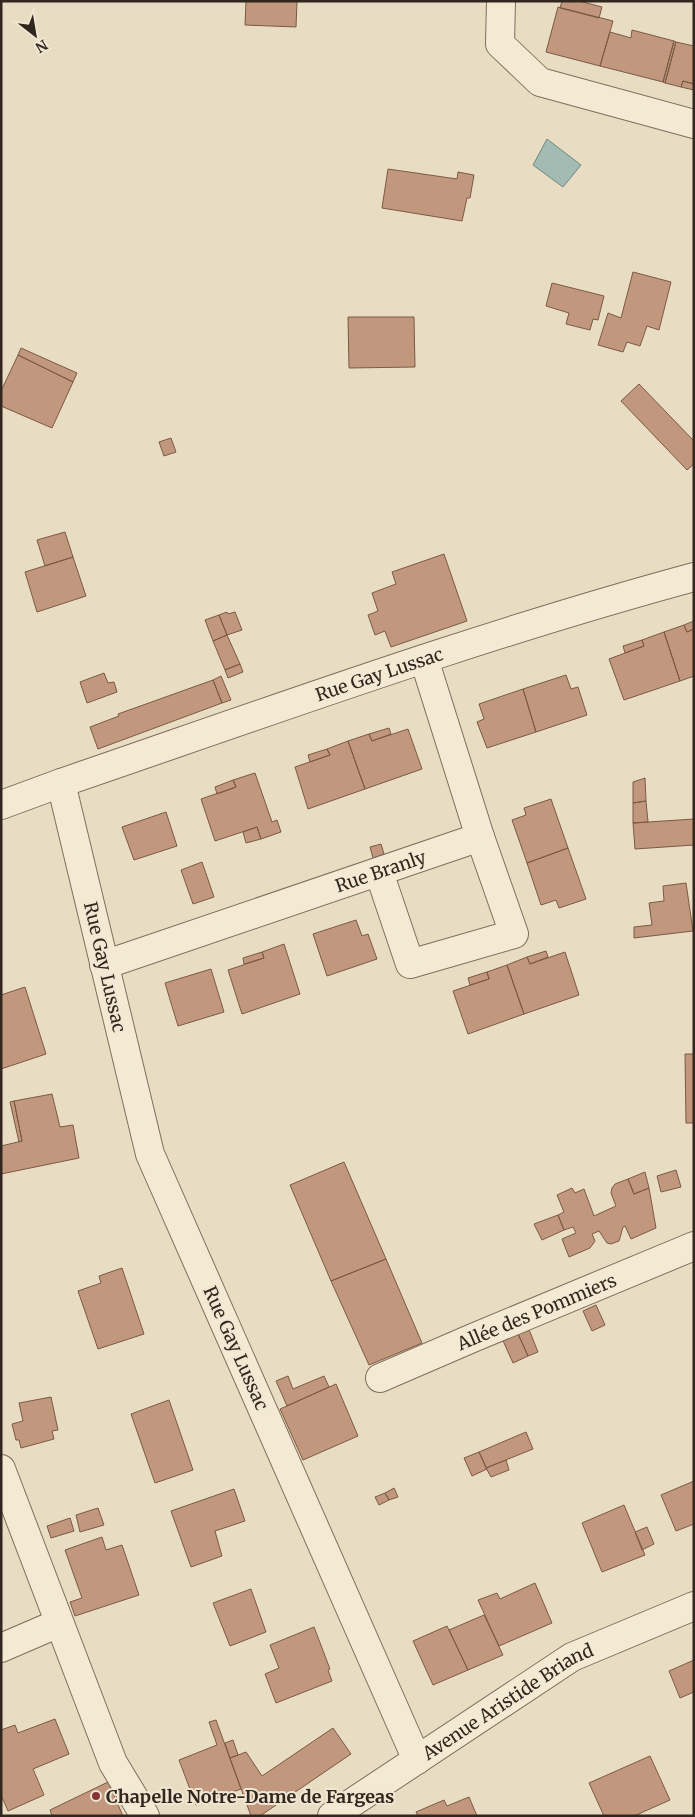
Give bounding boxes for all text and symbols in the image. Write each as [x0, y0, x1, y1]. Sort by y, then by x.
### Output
north arrow [10, 10, 60, 60]
text: N [32, 36, 51, 57]
street label: Rue Gay Lussac [312, 642, 446, 706]
street label: Rue Branly [332, 845, 429, 897]
street label: Rue Gay Lussac [79, 900, 131, 1034]
street label: Allée des Pommiers [452, 1268, 620, 1355]
street label: Rue Gay Lussac [198, 1283, 274, 1413]
street label: Avenue Aristide Briand [417, 1638, 597, 1765]
place label: Chapelle Notre-Dame de Fargeas [106, 1785, 394, 1808]
marker: Chapelle Notre-Dame de Fargeas [90, 1790, 102, 1802]

